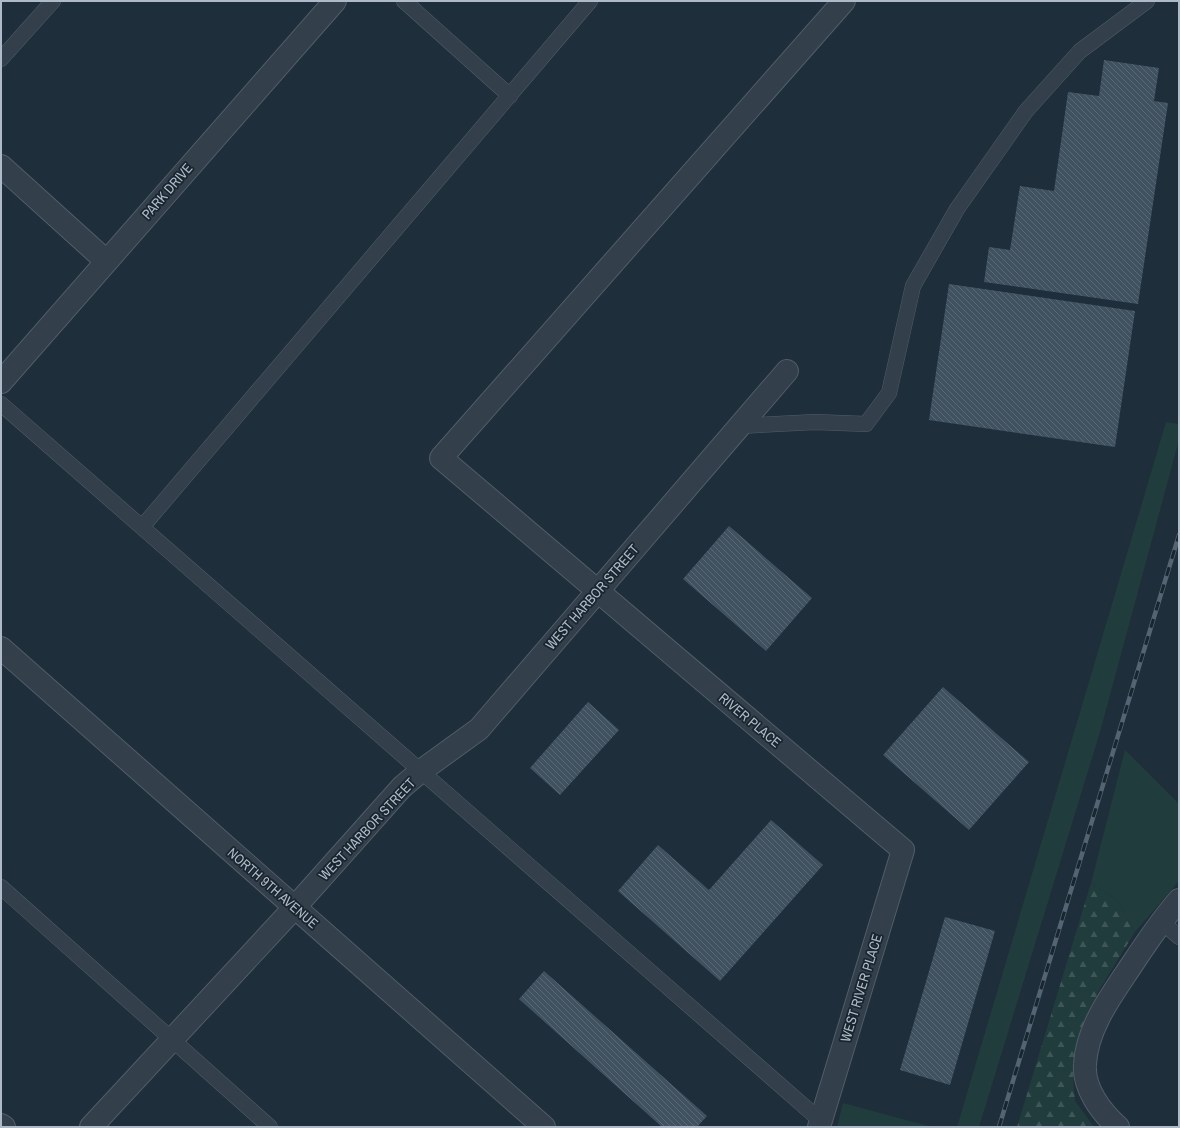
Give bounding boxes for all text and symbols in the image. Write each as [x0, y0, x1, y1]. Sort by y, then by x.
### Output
street label: PARK DRIVE [138, 159, 196, 223]
street label: WEST HARBOR STREET [541, 541, 643, 653]
street label: RIVER PLACE [715, 689, 785, 751]
street label: WEST HARBOR STREET [315, 774, 419, 884]
street label: NORTH 9TH AVENUE [224, 844, 322, 932]
street label: WEST RIVER PLACE [836, 932, 886, 1044]

